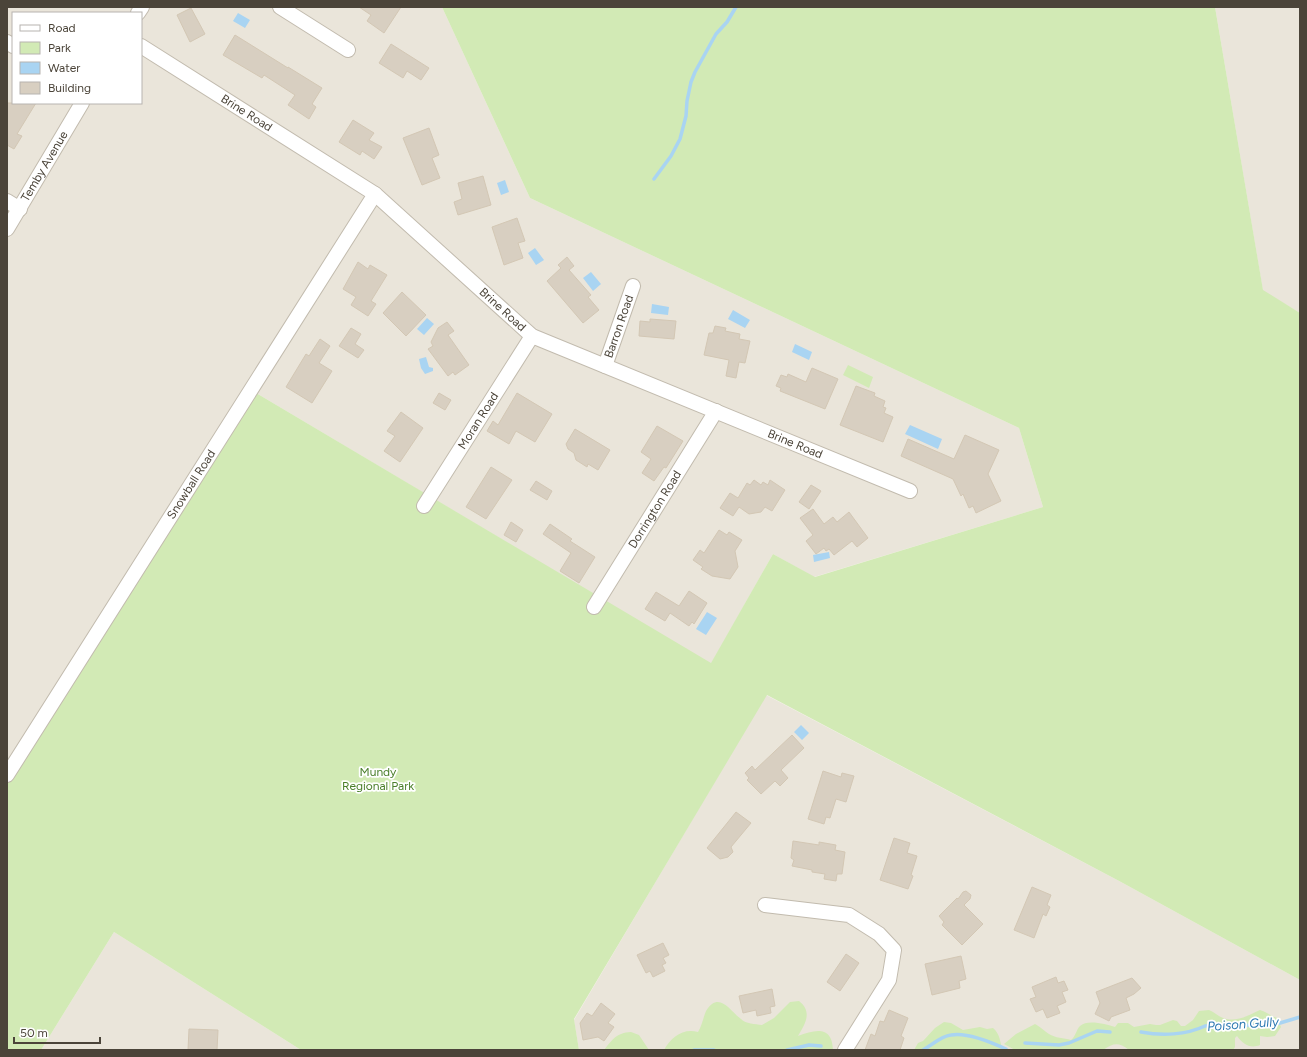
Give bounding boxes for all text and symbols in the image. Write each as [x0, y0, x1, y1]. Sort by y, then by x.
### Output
legend [12, 12, 142, 104]
text: Road [48, 21, 76, 35]
text: Park [48, 41, 71, 55]
text: Water [48, 61, 80, 75]
text: Building [48, 81, 91, 95]
street label: Brine Road [218, 91, 275, 134]
street label: Temby Avenue [18, 128, 71, 204]
street label: Brine Road [476, 285, 529, 334]
street label: Barron Road [601, 293, 636, 360]
street label: Moran Road [455, 390, 501, 452]
street label: Brine Road [766, 426, 825, 461]
street label: Snowball Road [164, 447, 218, 522]
street label: Dorrington Road [625, 468, 684, 551]
park label: Mundy Regional Park [342, 765, 414, 793]
water label: Poison Gully [1207, 1014, 1281, 1034]
scale bar [14, 1019, 100, 1045]
text: 50 m [20, 1026, 48, 1040]

